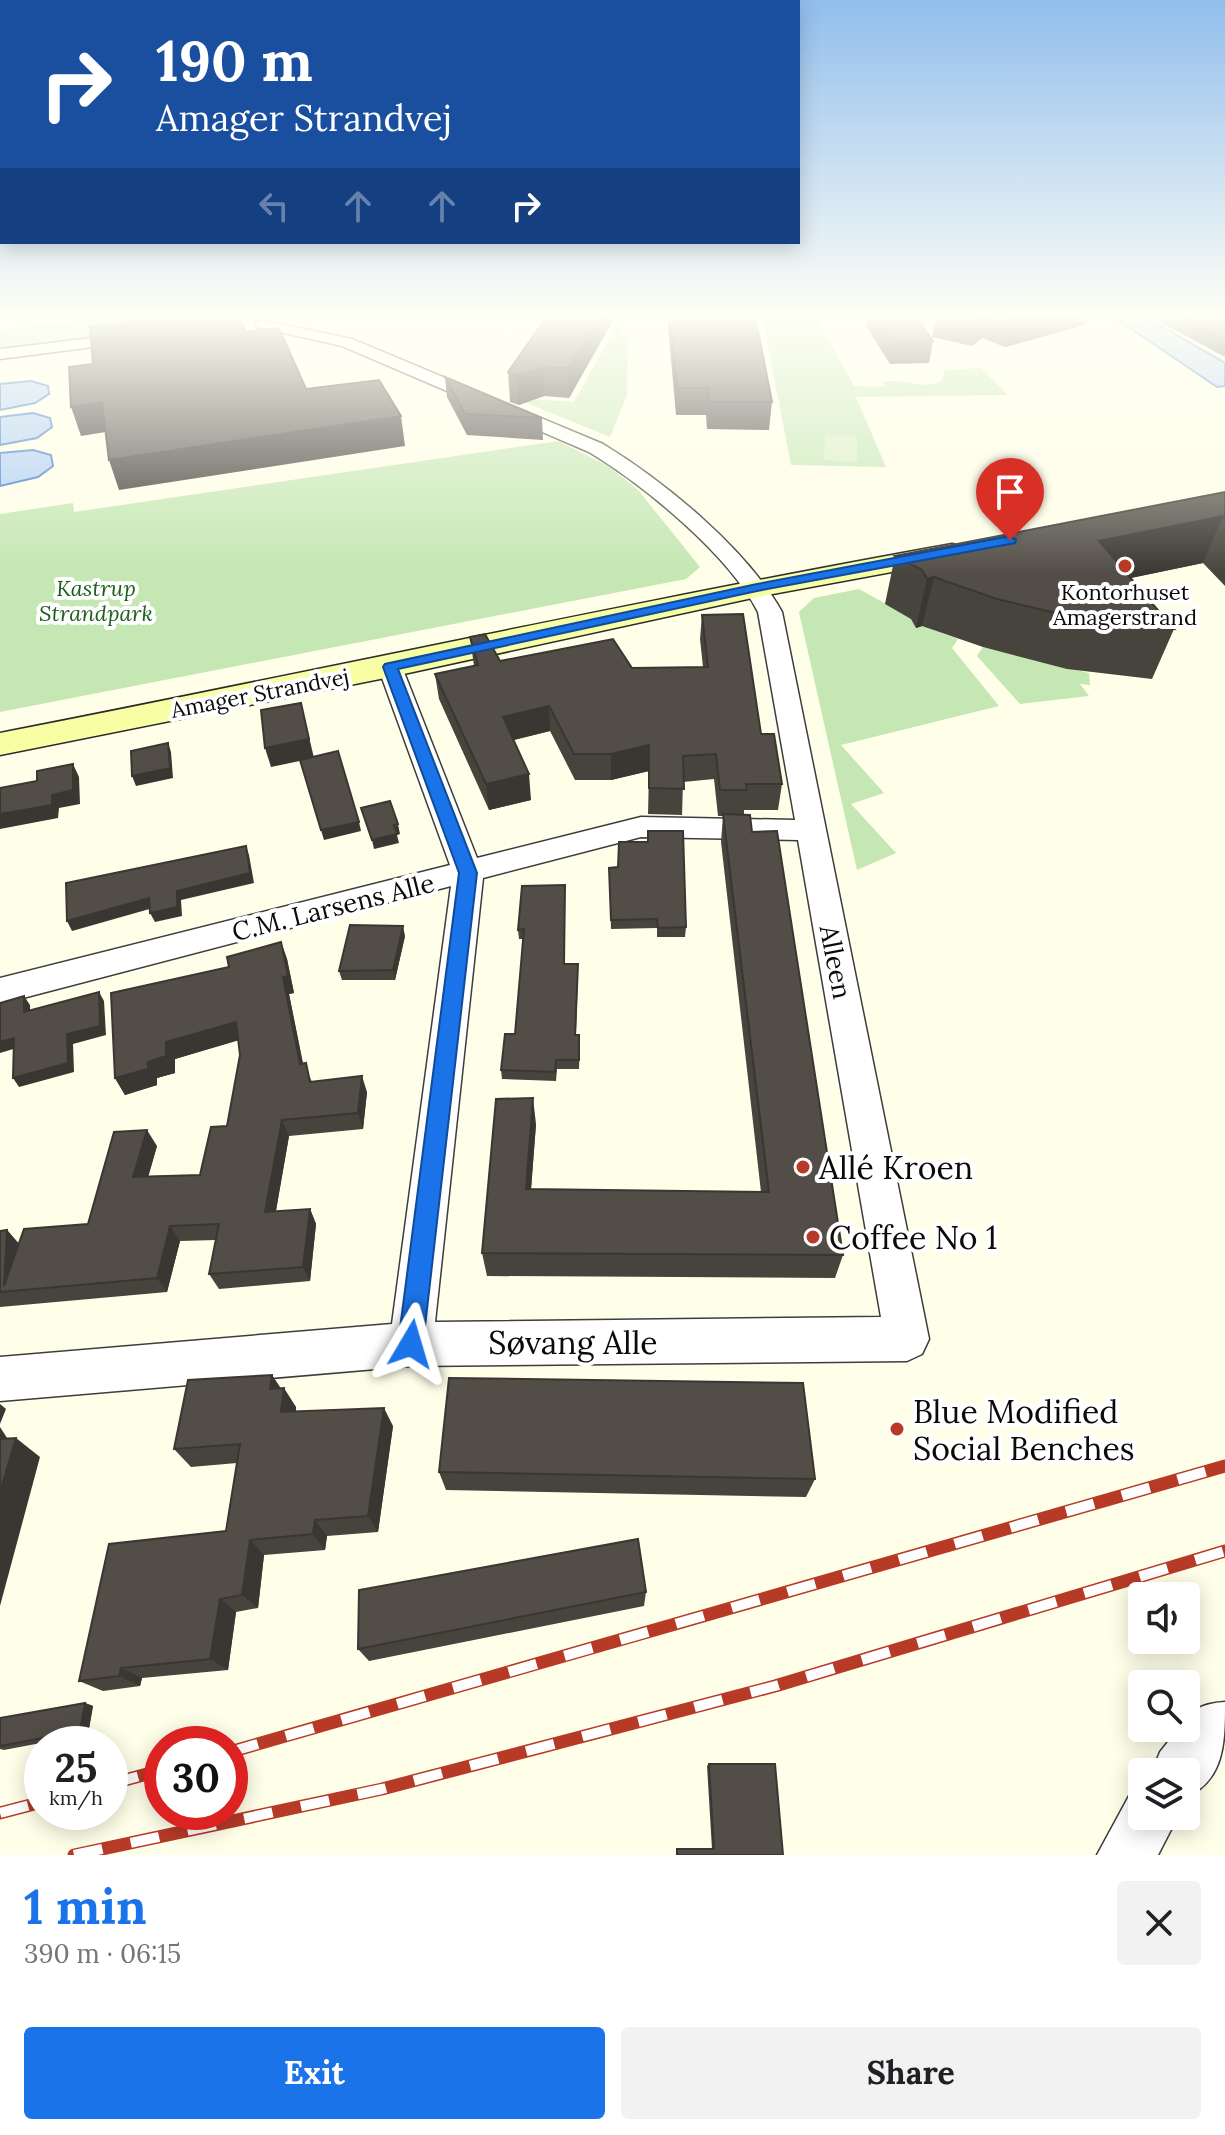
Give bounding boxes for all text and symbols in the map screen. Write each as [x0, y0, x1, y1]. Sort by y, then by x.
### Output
text: 190 m [156, 25, 313, 96]
icon: right [24, 32, 128, 136]
text: Amager Strandvej [156, 95, 452, 141]
icon: left [252, 184, 296, 228]
icon: ahead [336, 184, 380, 228]
icon: ahead [420, 184, 464, 228]
icon: right [504, 184, 548, 228]
pin [976, 458, 1044, 540]
icon: arrive [988, 470, 1032, 514]
marker: Kontorhuset Amagerstrand [1116, 557, 1134, 575]
park label: Kastrup Strandpark [39, 574, 153, 627]
place label: Kontorhuset Amagerstrand [1052, 578, 1197, 631]
street label: Amager Strandvej [168, 662, 351, 724]
street label: C.M. Larsens Alle [228, 866, 438, 948]
street label: Alleen [813, 921, 859, 1002]
place label: Allé Kroen [818, 1147, 973, 1188]
marker: Allé Kroen [794, 1158, 812, 1176]
place label: Coffee No 1 [829, 1217, 998, 1258]
marker: Coffee No 1 [804, 1228, 822, 1246]
position arrow [369, 1302, 453, 1386]
street label: Søvang Alle [488, 1322, 658, 1363]
place label: Blue Modified Social Benches [913, 1391, 1135, 1469]
marker: Blue Modified Social Benches [888, 1420, 906, 1438]
map controls [1128, 1582, 1200, 1830]
button: sound [1128, 1582, 1200, 1654]
button: search [1128, 1670, 1200, 1742]
speed limit sign: 30 [144, 1726, 248, 1830]
text: 25 [55, 1742, 97, 1793]
button: layers [1128, 1758, 1200, 1830]
text: km/h [49, 1785, 103, 1810]
text: 1 min [24, 1876, 147, 1937]
button: close [1117, 1881, 1201, 1965]
text: 390 m · 06:15 [24, 1937, 181, 1970]
button: Exit [24, 2027, 605, 2119]
button: Share [621, 2027, 1201, 2119]

